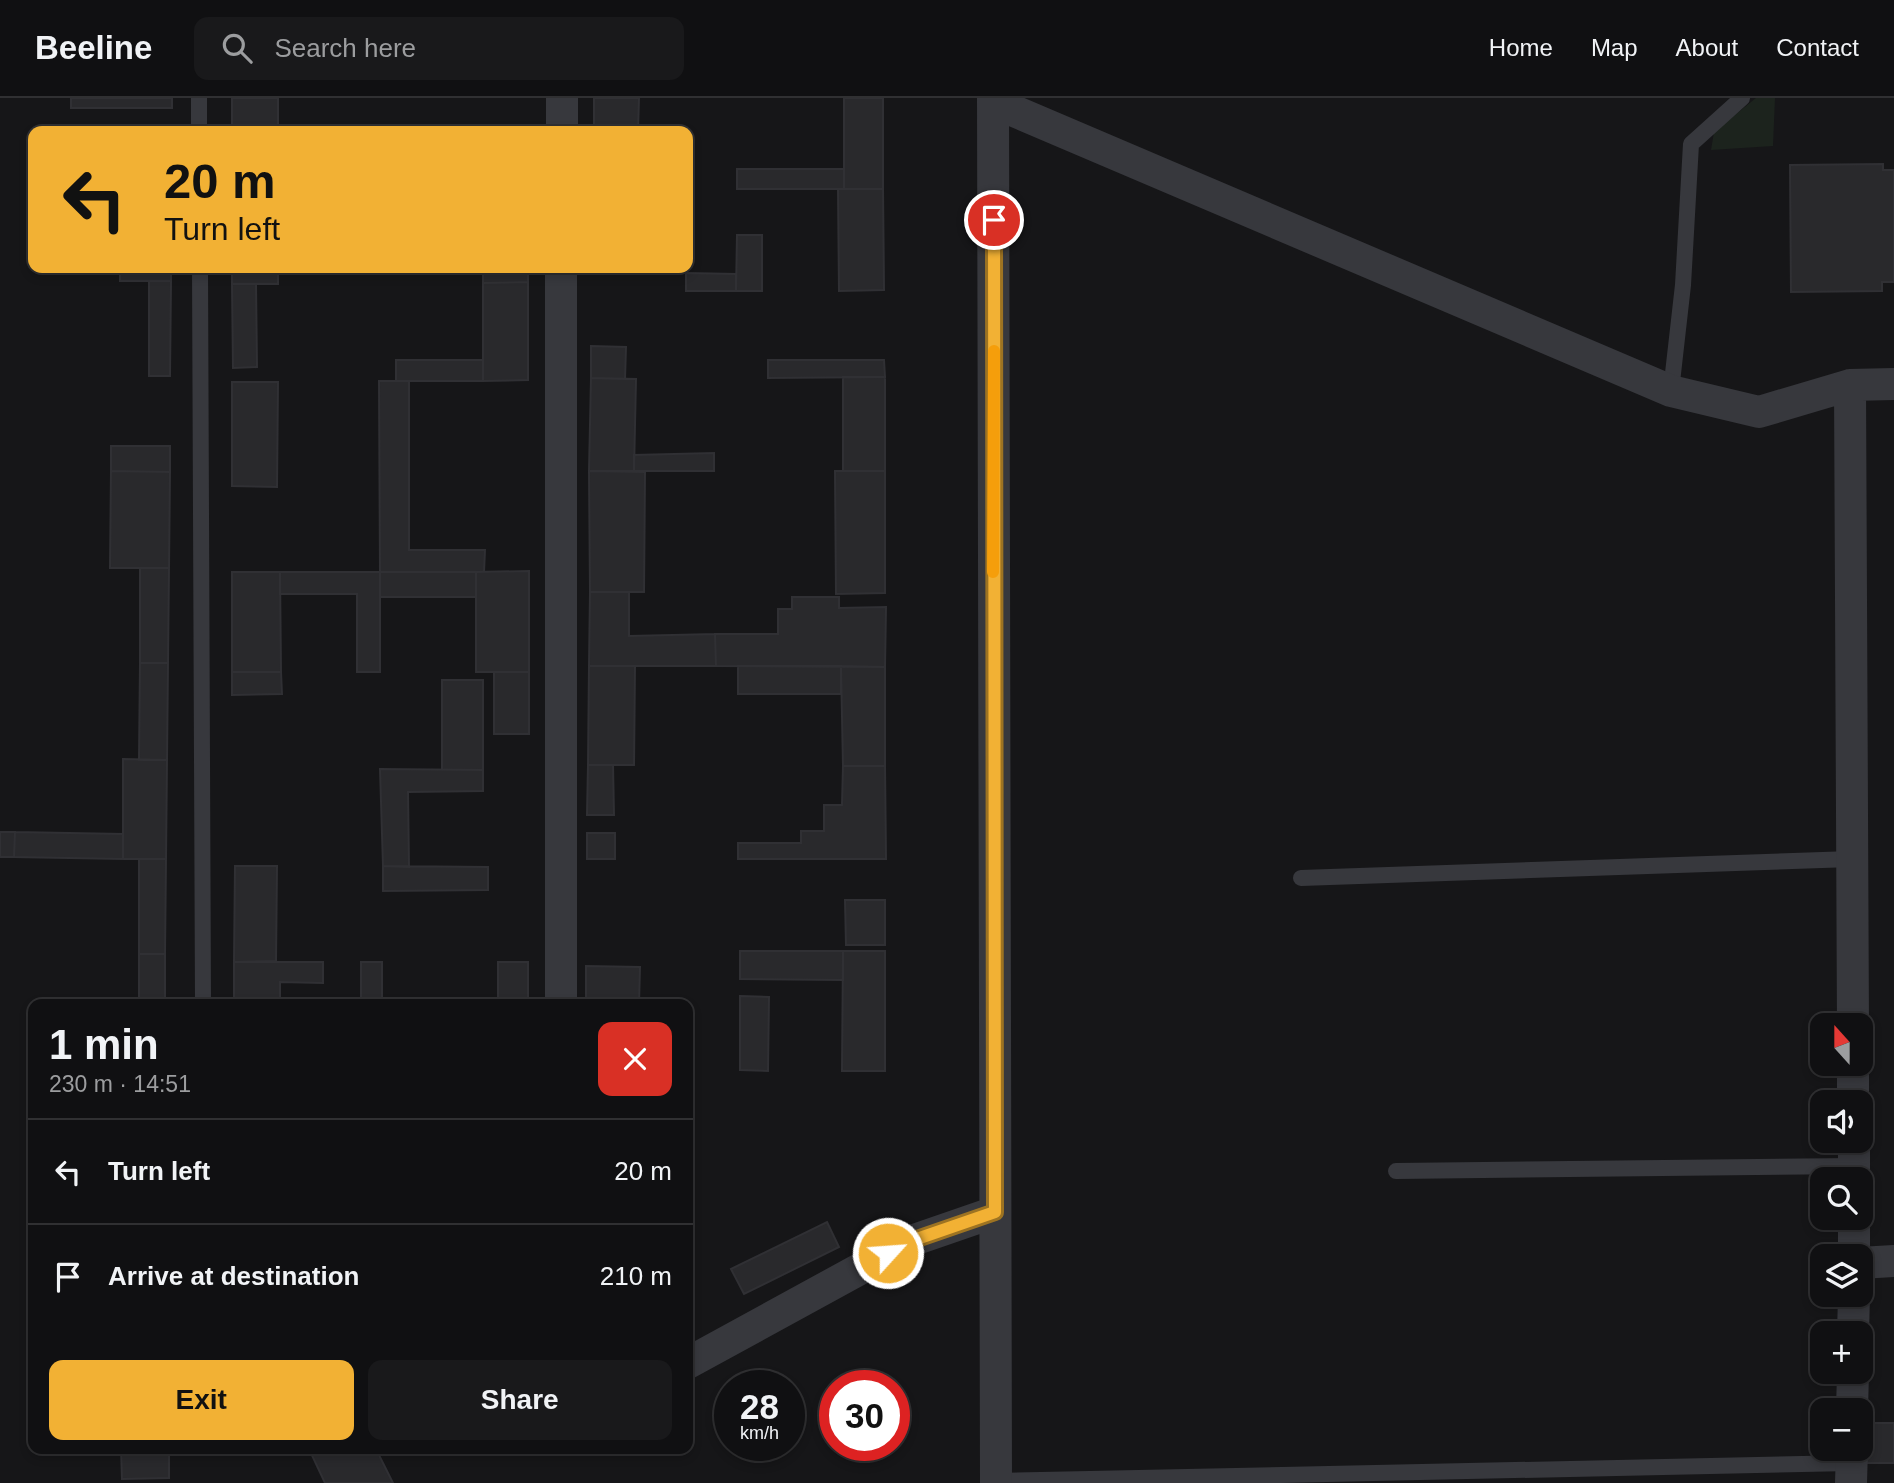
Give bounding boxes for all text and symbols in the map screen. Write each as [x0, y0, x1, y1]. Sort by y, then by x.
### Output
search box [194, 17, 684, 80]
text: Beeline [35, 29, 152, 66]
icon: search [218, 29, 256, 67]
text: Search here [274, 33, 416, 63]
text: Home [1489, 34, 1553, 61]
text: Map [1591, 34, 1638, 61]
text: About [1676, 34, 1738, 61]
text: Contact [1776, 34, 1859, 61]
icon: left [49, 154, 140, 245]
text: 20 m [164, 154, 276, 208]
pin [964, 190, 1024, 250]
icon: arrive [975, 201, 1013, 239]
text: Turn left [164, 211, 280, 247]
north arrow [1810, 1013, 1872, 1076]
map controls [1810, 1013, 1873, 1461]
text: 1 min [49, 1021, 159, 1068]
button: close [598, 1022, 672, 1096]
text: 230 m · 14:51 [49, 1071, 191, 1097]
button: sound [1810, 1090, 1873, 1153]
icon: left [49, 1153, 87, 1191]
text: Turn left [108, 1156, 210, 1186]
text: 20 m [614, 1156, 672, 1186]
button: search [1810, 1167, 1873, 1230]
position arrow [851, 1216, 925, 1290]
button: layers [1810, 1244, 1873, 1307]
icon: arrive [49, 1258, 87, 1296]
text: Arrive at destination [108, 1261, 359, 1291]
text: 210 m [600, 1261, 672, 1291]
button: + [1810, 1321, 1873, 1384]
button: Exit [49, 1360, 354, 1440]
button: Share [368, 1360, 672, 1440]
speed limit sign: 30 [819, 1370, 910, 1461]
text: 28 [740, 1387, 779, 1426]
button: − [1810, 1398, 1873, 1461]
text: km/h [740, 1423, 779, 1443]

